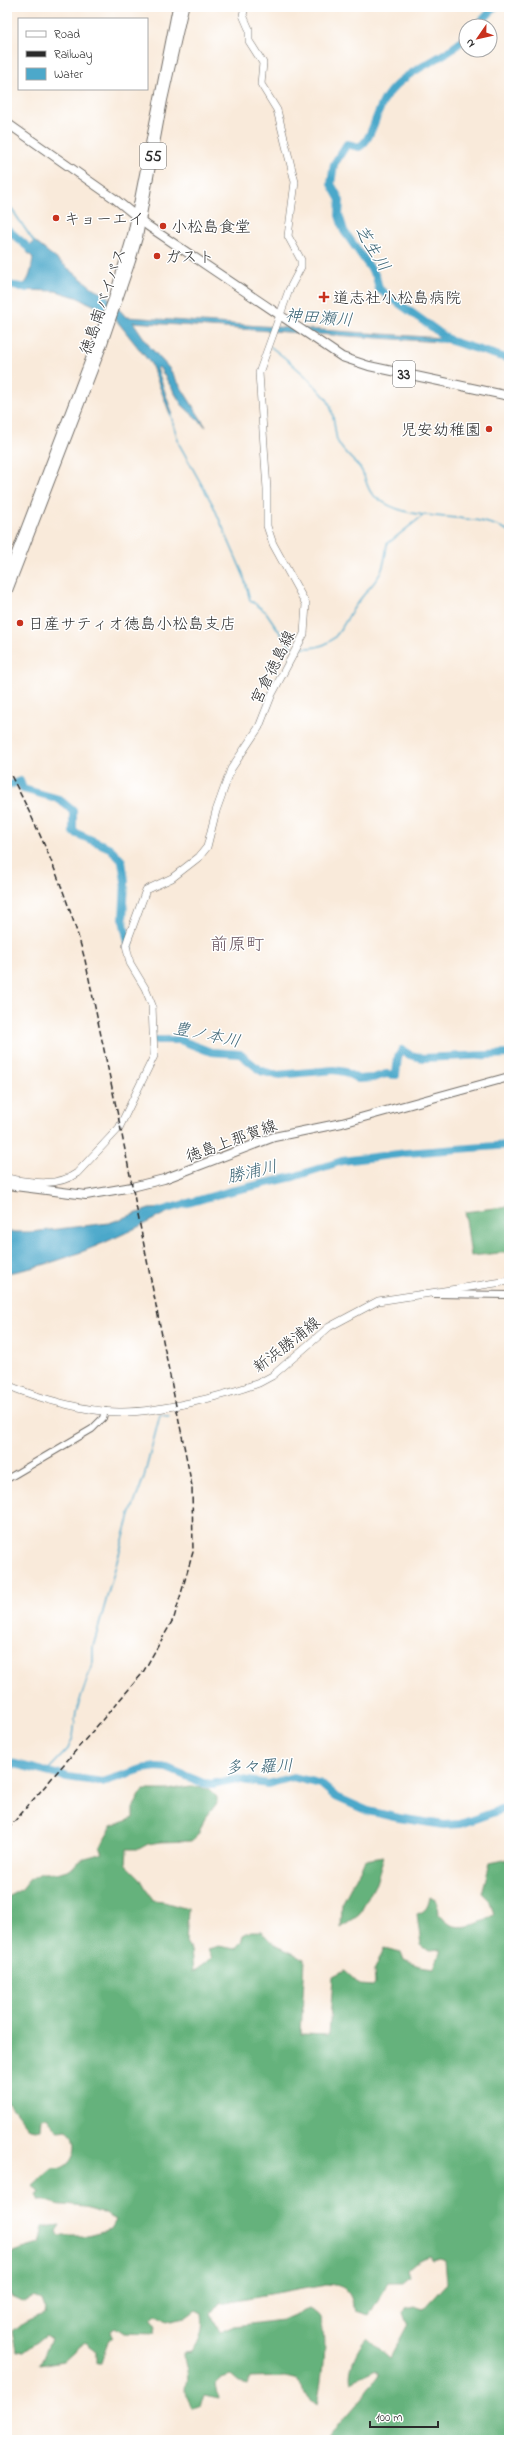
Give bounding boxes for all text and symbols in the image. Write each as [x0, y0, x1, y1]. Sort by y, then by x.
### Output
legend [18, 18, 148, 90]
north arrow [458, 18, 498, 58]
text: Road [54, 26, 80, 44]
text: N [462, 35, 479, 51]
text: Railway [54, 46, 93, 65]
text: Water [54, 66, 83, 84]
road number: 55 [140, 143, 166, 169]
place label: キョーエイ [64, 208, 144, 232]
marker: キョーエイ [51, 213, 61, 223]
place label: 小松島食堂 [171, 216, 251, 240]
marker: 小松島食堂 [158, 221, 168, 231]
water label: 芝生川 [348, 221, 396, 277]
street label: 徳島南バイパス [74, 245, 133, 358]
place label: ガスト [165, 246, 215, 270]
marker: ガスト [152, 251, 162, 261]
place label: 道志社小松島病院 [333, 287, 461, 311]
marker: 道志社小松島病院 [318, 291, 330, 303]
water label: 神田瀬川 [284, 304, 354, 333]
road number: 33 [393, 361, 415, 387]
place label: 児安幼稚園 [401, 419, 481, 443]
marker: 児安幼稚園 [484, 424, 494, 434]
place label: 日産サティオ徳島小松島支店 [28, 613, 236, 637]
marker: 日産サティオ徳島小松島支店 [15, 618, 25, 628]
street label: 宮倉徳島線 [245, 627, 302, 709]
district label: 前原町 [210, 933, 264, 959]
water label: 豊ノ本川 [171, 1016, 243, 1055]
street label: 徳島上那賀線 [182, 1114, 281, 1170]
water label: 勝浦川 [225, 1155, 280, 1190]
street label: 新浜勝浦線 [248, 1311, 326, 1380]
water label: 多々羅川 [225, 1754, 293, 1781]
scale bar [370, 2403, 438, 2429]
text: 100 m [376, 2409, 403, 2427]

